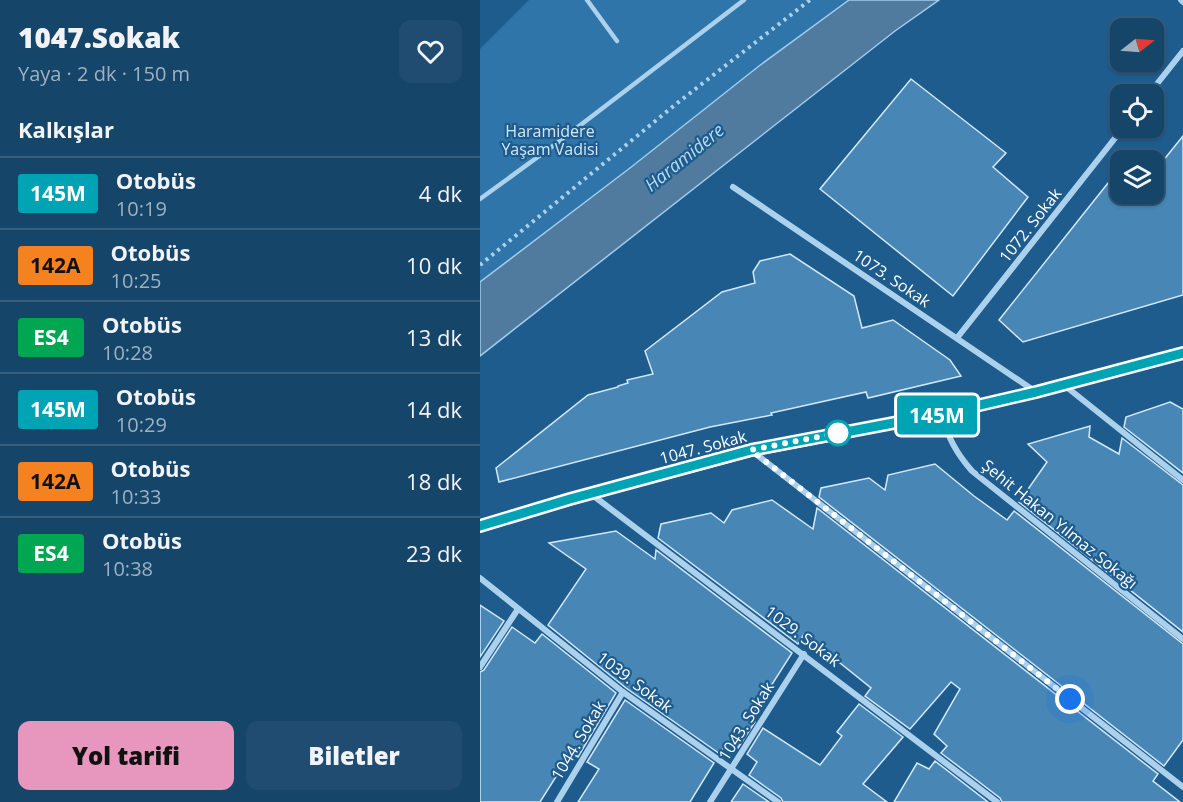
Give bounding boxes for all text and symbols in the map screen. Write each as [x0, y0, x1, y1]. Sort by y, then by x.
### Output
text: 1047.Sokak [18, 18, 180, 56]
north arrow [1110, 18, 1164, 72]
map controls [1110, 18, 1164, 204]
button: heart [399, 20, 462, 83]
text: Yaya · 2 dk · 150 m [18, 60, 190, 87]
button: locate [1110, 84, 1164, 138]
text: Kalkışlar [18, 114, 114, 144]
water label: Haramidere [639, 118, 729, 196]
park label: Haramidere Yaşam Vadisi [501, 120, 599, 160]
button: layers [1110, 150, 1164, 204]
text: Otobüs [116, 165, 196, 195]
text: 4 dk [419, 178, 462, 208]
text: 145M [30, 179, 86, 207]
street label: 1072. Sokak [994, 183, 1066, 267]
text: 10:19 [116, 195, 167, 222]
text: Otobüs [111, 237, 191, 267]
street label: 1073. Sokak [849, 244, 936, 312]
text: 10 dk [406, 250, 462, 280]
text: 142A [30, 251, 81, 279]
text: 10:25 [111, 267, 162, 294]
text: Otobüs [102, 309, 182, 339]
text: 13 dk [406, 322, 462, 352]
text: ES4 [33, 323, 69, 351]
text: 10:28 [102, 339, 153, 366]
text: Otobüs [116, 381, 196, 411]
text: 14 dk [406, 394, 462, 424]
text: 145M [30, 395, 86, 423]
line badge: 145M [895, 396, 979, 434]
text: 145M [909, 401, 965, 429]
text: 10:29 [116, 411, 167, 438]
unlabelled marker [825, 420, 851, 446]
street label: 1047. Sokak [657, 425, 749, 469]
text: Otobüs [111, 453, 191, 483]
street label: Şehit Hakan Yılmaz Sokağı [978, 454, 1142, 594]
text: 18 dk [406, 466, 462, 496]
text: 142A [30, 467, 81, 495]
text: 10:33 [111, 483, 162, 510]
text: Otobüs [102, 525, 182, 555]
text: 23 dk [406, 538, 462, 568]
text: ES4 [33, 539, 69, 567]
text: 10:38 [102, 555, 153, 582]
street label: 1029. Sokak [761, 600, 846, 672]
street label: 1039. Sokak [593, 646, 678, 718]
street label: 1043. Sokak [713, 677, 779, 765]
your location [1055, 684, 1085, 714]
street label: 1044. Sokak [546, 696, 611, 784]
button: Yol tarifi [18, 721, 234, 790]
button: Biletler [246, 721, 462, 790]

